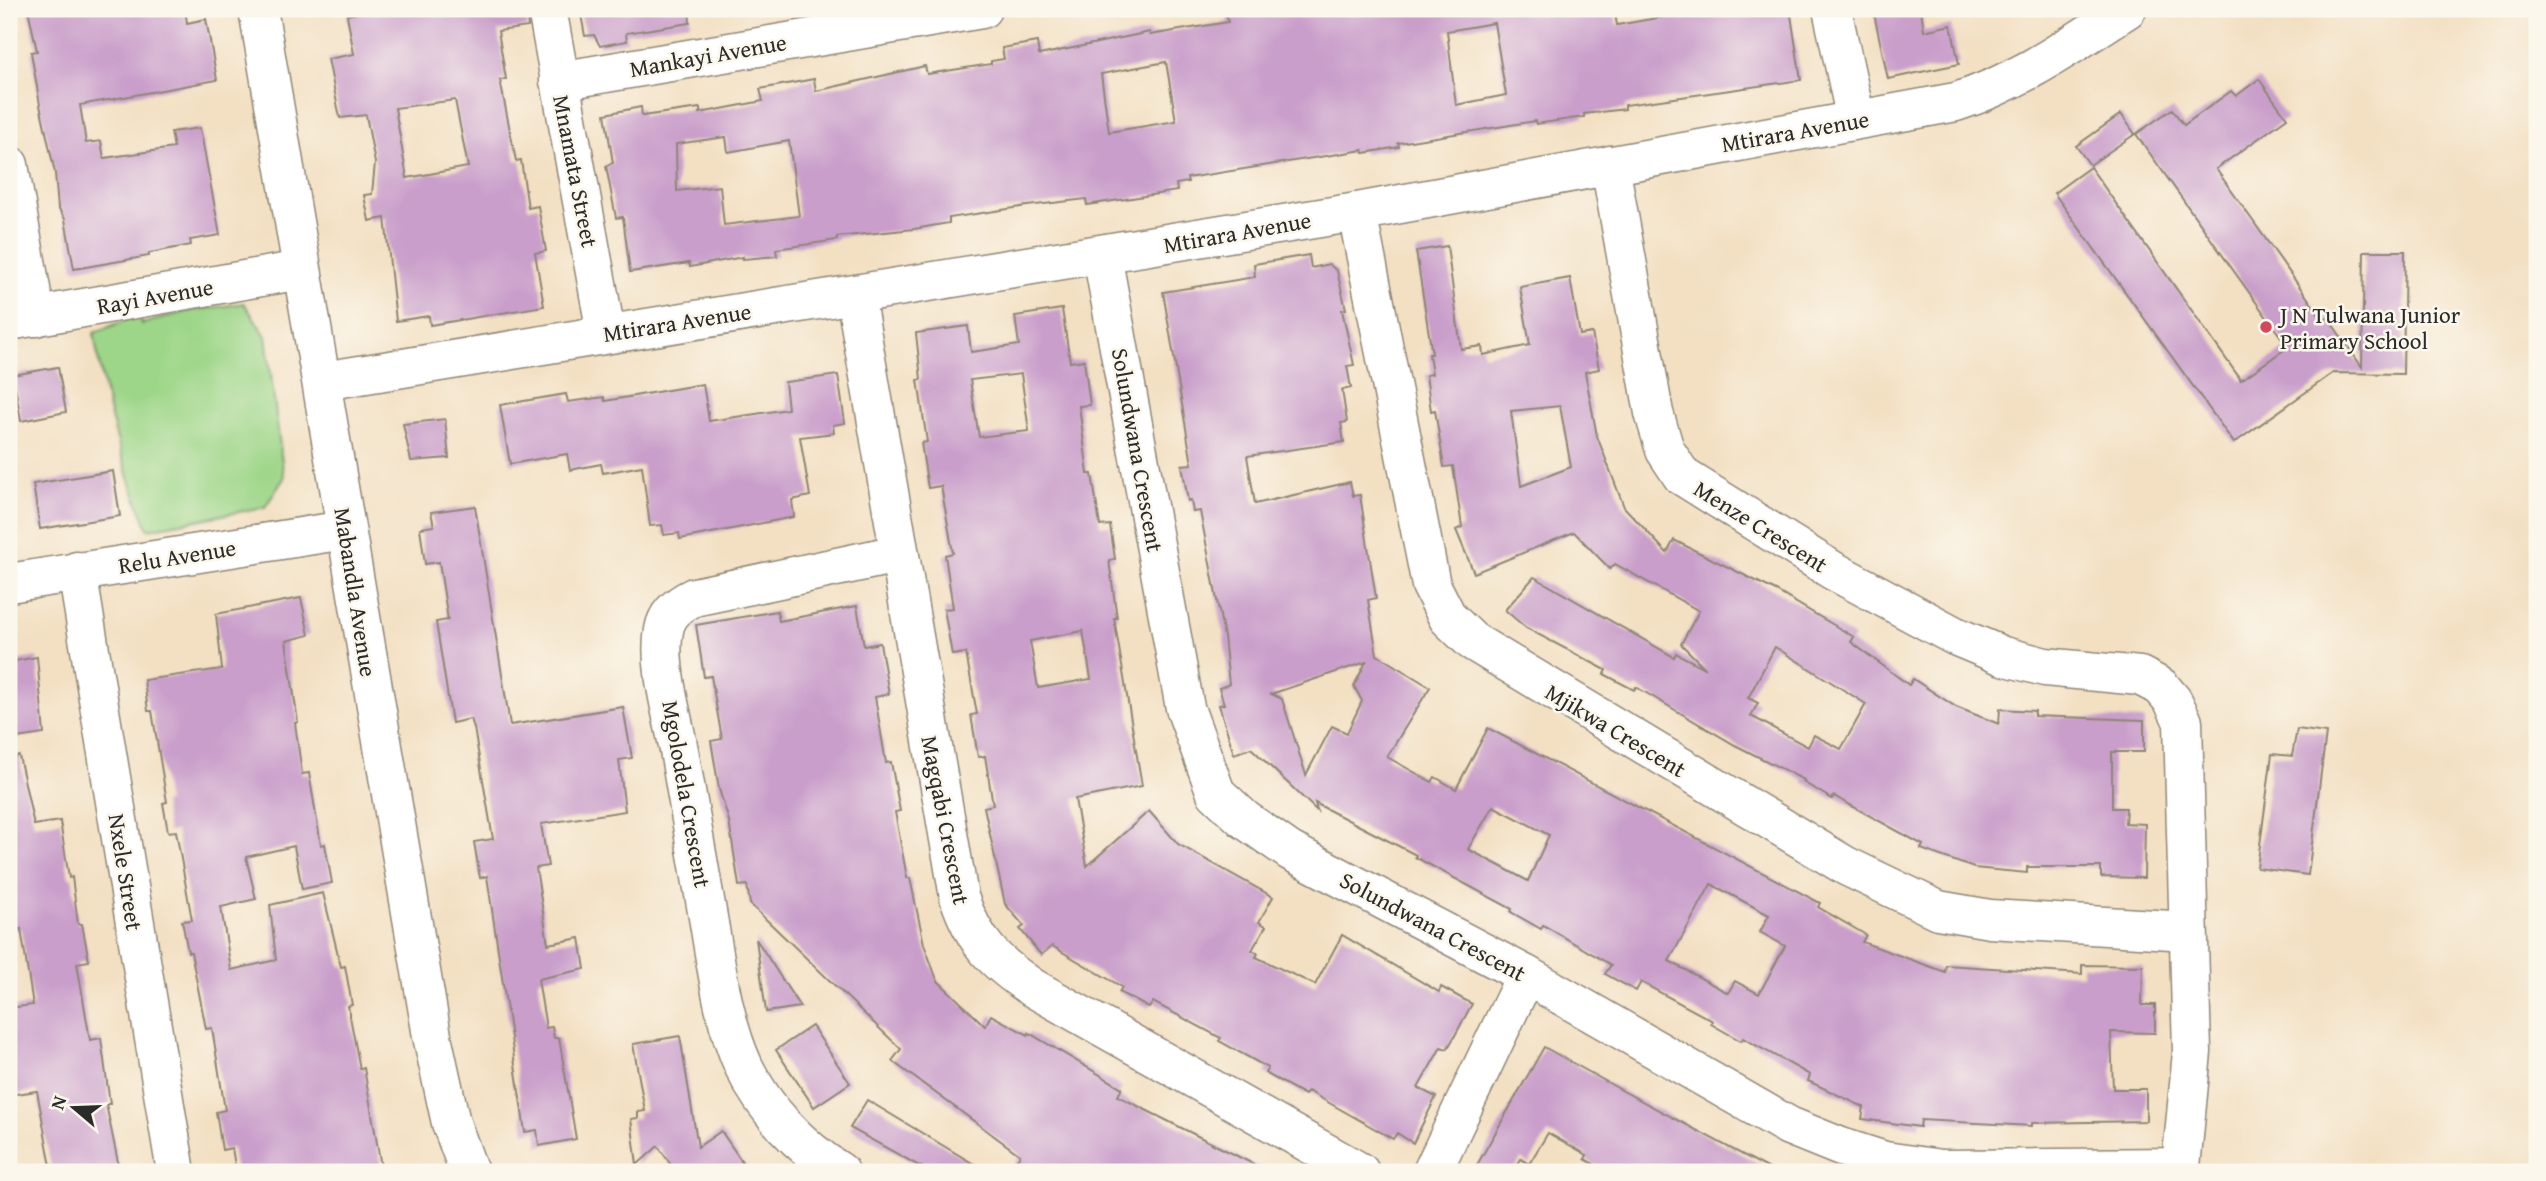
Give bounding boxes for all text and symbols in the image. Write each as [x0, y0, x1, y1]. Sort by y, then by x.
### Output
street label: Mankayi Avenue [627, 25, 789, 85]
street label: Mnamata Street [545, 92, 607, 250]
street label: Mtirara Avenue [1719, 102, 1871, 160]
street label: Mtirara Avenue [1161, 203, 1313, 261]
street label: Rayi Avenue [94, 270, 216, 322]
street label: Mtirara Avenue [601, 294, 753, 350]
place label: J N Tulwana Junior Primary School [2277, 298, 2461, 357]
marker: J N Tulwana Junior Primary School [2258, 319, 2274, 335]
street label: Solundwana Crescent [1104, 346, 1172, 554]
street label: Menze Crescent [1688, 472, 1834, 580]
street label: Mabandla Avenue [326, 505, 386, 679]
street label: Relu Avenue [116, 530, 238, 582]
street label: Mjikwa Crescent [1539, 675, 1693, 785]
street label: Mgolodela Crescent [654, 698, 720, 890]
street label: Magqabi Crescent [913, 733, 979, 907]
street label: Nxele Street [100, 811, 152, 933]
street label: Solundwana Crescent [1334, 863, 1532, 989]
north arrow [38, 1072, 108, 1142]
text: N [43, 1092, 73, 1113]

